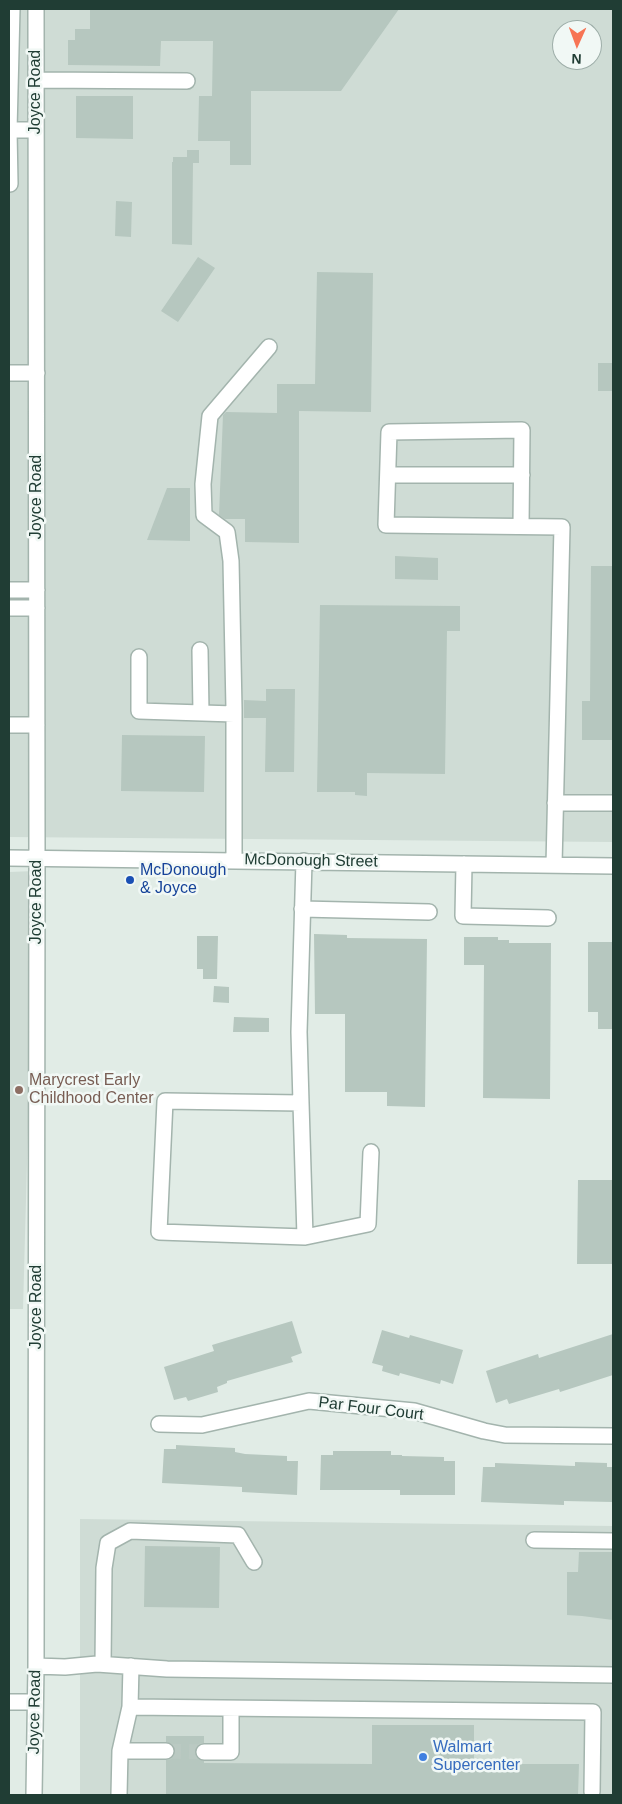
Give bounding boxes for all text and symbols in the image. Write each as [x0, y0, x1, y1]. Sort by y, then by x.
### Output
north arrow [552, 20, 602, 70]
street label: Joyce Road [26, 50, 46, 134]
text: N [571, 51, 582, 67]
street label: Joyce Road [27, 455, 47, 539]
street label: McDonough Street [244, 850, 378, 872]
street label: Joyce Road [27, 860, 47, 944]
place label: McDonough & Joyce [140, 861, 226, 899]
marker: McDonough & Joyce [124, 874, 136, 886]
place label: Marycrest Early Childhood Center [29, 1071, 154, 1109]
marker: Marycrest Early Childhood Center [13, 1084, 25, 1096]
street label: Joyce Road [27, 1265, 47, 1349]
street label: Par Four Court [317, 1393, 425, 1425]
street label: Joyce Road [25, 1670, 45, 1754]
place label: Walmart Supercenter [433, 1738, 520, 1776]
marker: Walmart Supercenter [417, 1751, 429, 1763]

